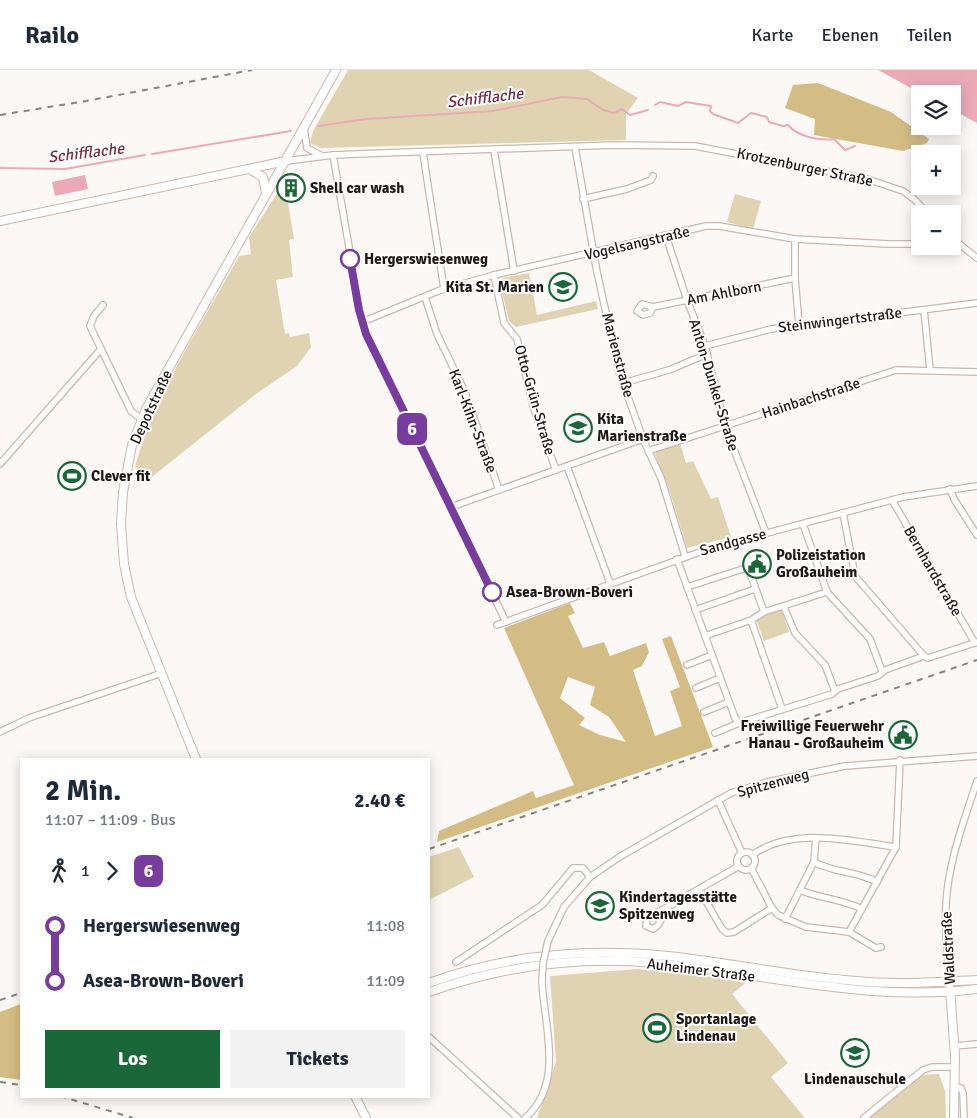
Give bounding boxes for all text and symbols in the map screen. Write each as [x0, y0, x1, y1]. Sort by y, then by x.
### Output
text: Railo [25, 20, 79, 50]
text: Karte [751, 24, 793, 46]
text: Ebenen [821, 24, 879, 46]
text: Teilen [907, 24, 952, 46]
water label: Schifflache [446, 83, 525, 113]
map controls [911, 85, 961, 255]
button: layers [911, 85, 961, 135]
water label: Schifflache [47, 138, 126, 168]
street label: Krotzenburger Straße [735, 144, 875, 190]
button: + [911, 145, 961, 195]
building icon: Shell car wash [276, 173, 306, 203]
place label: Shell car wash [310, 179, 404, 197]
button: − [911, 205, 961, 255]
street label: Vogelsangstraße [583, 222, 691, 264]
marker: Hergerswiesenweg [340, 249, 360, 269]
place label: Hergerswiesenweg [364, 250, 488, 268]
school or university icon: Kita St. Marien [548, 272, 578, 302]
street label: Am Ahlborn [685, 277, 763, 309]
place label: Kita St. Marien [446, 278, 544, 296]
street label: Steinwingertstraße [777, 303, 903, 337]
street label: Marienstraße [598, 311, 638, 399]
street label: Anton-Dunkel-Straße [685, 317, 743, 453]
street label: Otto-Grün-Straße [511, 343, 559, 457]
street label: Depotstraße [126, 367, 176, 447]
street label: Karl-Kihn-Straße [445, 367, 501, 475]
street label: Hainbachstraße [760, 374, 862, 422]
place label: Kita Marienstraße [597, 410, 687, 445]
line badge: 6 [396, 413, 428, 445]
school or university icon: Kita Marienstraße [563, 413, 593, 443]
text: 6 [407, 418, 417, 440]
sports icon: Clever fit [57, 461, 87, 491]
place label: Clever fit [91, 467, 151, 485]
street label: Bernhardstraße [900, 523, 966, 619]
street label: Sandgasse [698, 524, 768, 560]
place label: Polizeistation Großauheim [776, 546, 866, 581]
public building icon: Polizeistation Großauheim [742, 549, 772, 579]
marker: Asea-Brown-Boveri [482, 582, 502, 602]
place label: Asea-Brown-Boveri [506, 583, 633, 601]
place label: Freiwillige Feuerwehr Hanau - Großauheim [741, 717, 884, 752]
public building icon: Freiwillige Feuerwehr Hanau - Großauheim [888, 720, 918, 750]
street label: Spitzenweg [735, 765, 811, 801]
text: 2 Min. [45, 774, 121, 808]
text: 2.40 € [354, 789, 405, 813]
text: 11:07 – 11:09 · Bus [45, 810, 176, 830]
icon: walk [45, 857, 73, 885]
icon: forward [98, 857, 126, 885]
text: 6 [144, 860, 153, 882]
text: 1 [81, 861, 90, 881]
place label: Kindertagesstätte Spitzenweg [619, 888, 737, 923]
school or university icon: Kindertagesstätte Spitzenweg [585, 891, 615, 921]
street label: Waldstraße [937, 911, 959, 985]
text: Hergerswiesenweg [83, 914, 240, 938]
text: 11:08 [366, 916, 405, 936]
street label: Auheimer Straße [646, 954, 756, 986]
text: Asea-Brown-Boveri [83, 969, 244, 993]
text: 11:09 [366, 971, 405, 991]
place label: Sportanlage Lindenau [676, 1010, 756, 1045]
sports icon: Sportanlage Lindenau [642, 1013, 672, 1043]
button: Los [45, 1030, 220, 1088]
button: Tickets [230, 1030, 405, 1088]
school or university icon: Lindenauschule [840, 1038, 870, 1068]
place label: Lindenauschule [804, 1070, 906, 1088]

